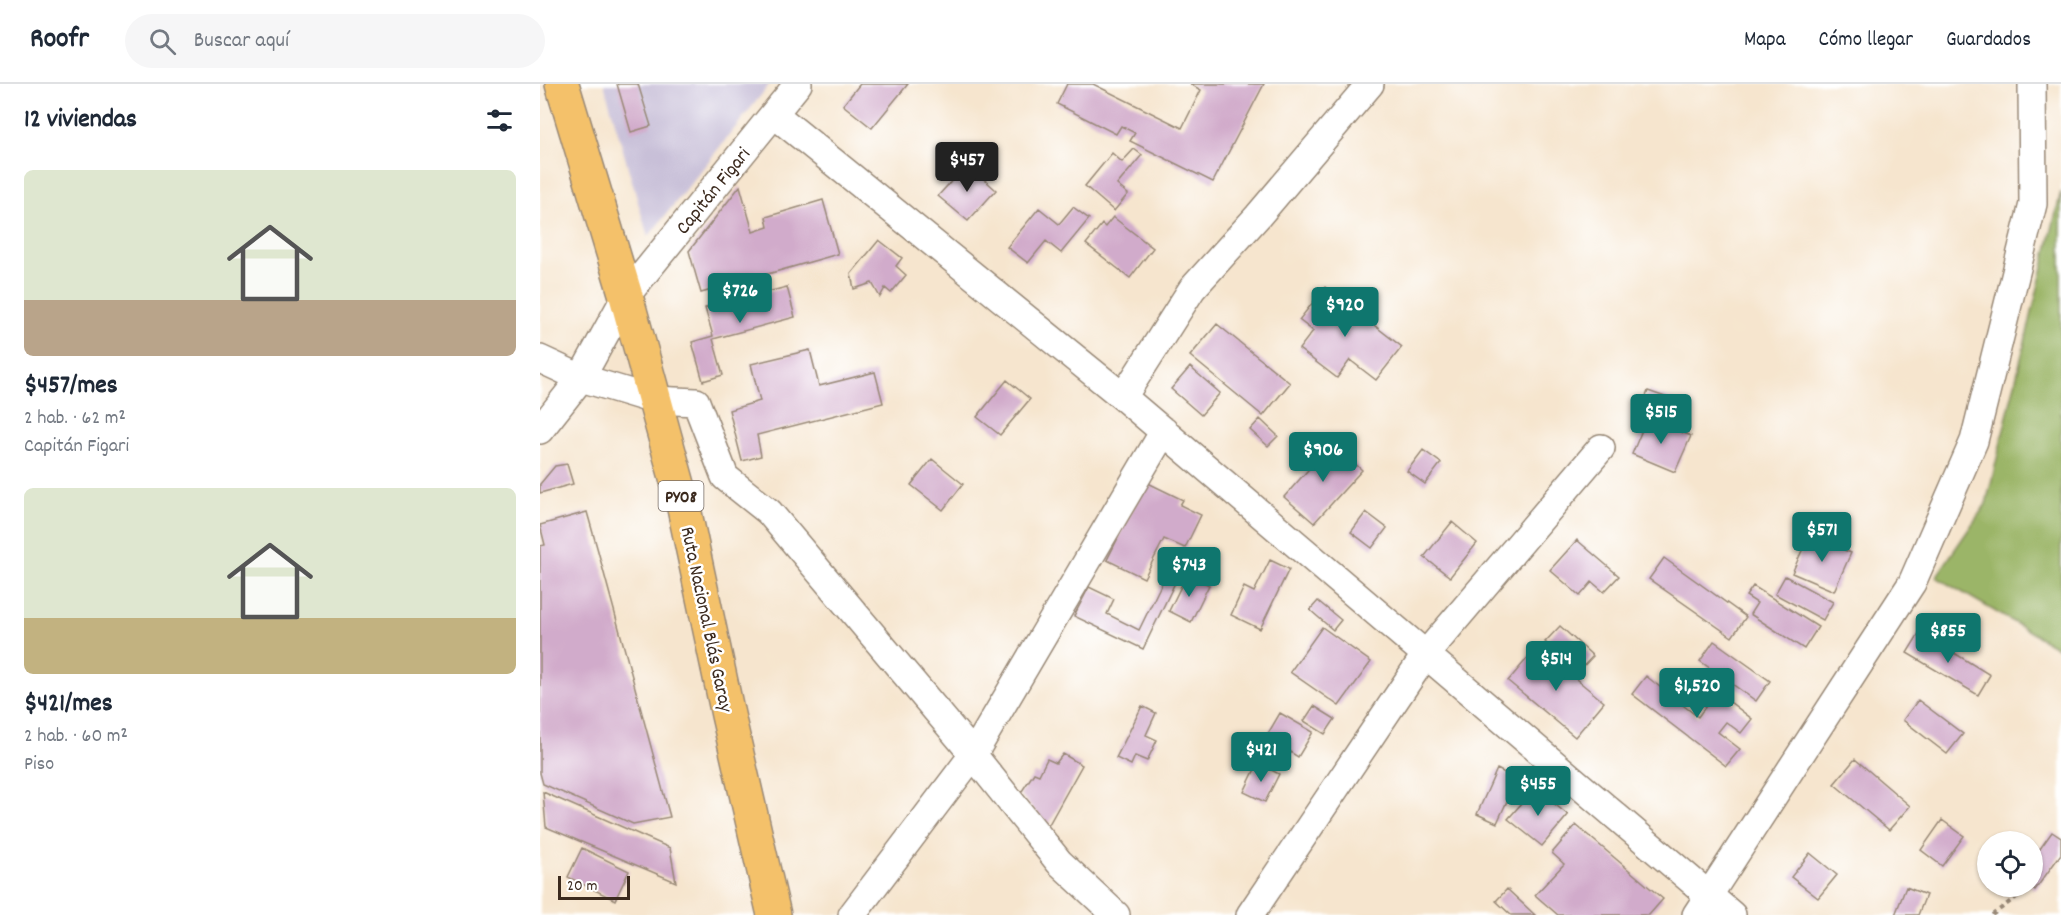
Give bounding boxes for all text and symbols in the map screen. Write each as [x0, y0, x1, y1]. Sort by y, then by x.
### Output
search box [125, 14, 545, 68]
text: Roofr [30, 21, 89, 61]
icon: search [146, 25, 179, 58]
text: Buscar aquí [194, 26, 289, 57]
text: Mapa [1744, 26, 1786, 56]
text: Cómo llegar [1819, 26, 1913, 56]
text: Guardados [1946, 26, 2031, 56]
text: 12 viviendas [24, 102, 137, 139]
icon: filters [483, 104, 516, 137]
street label: Capitán Figari [670, 142, 759, 242]
pin: $457 [931, 142, 1003, 193]
text: $457 [949, 147, 985, 175]
icon: home [216, 209, 324, 317]
pin: $726 [704, 273, 776, 324]
text: $726 [722, 278, 758, 306]
pin: $920 [1309, 287, 1381, 338]
text: $920 [1326, 292, 1364, 320]
text: $457/mes [24, 368, 118, 405]
pin: $515 [1625, 394, 1697, 445]
text: $515 [1644, 399, 1678, 427]
text: 2 hab. · 62 m² [24, 405, 126, 433]
pin: $906 [1287, 432, 1359, 483]
text: Capitán Figari [24, 433, 129, 461]
text: $906 [1303, 437, 1343, 465]
road number: PY08 [658, 481, 704, 511]
pin: $571 [1786, 512, 1858, 563]
text: $571 [1806, 517, 1838, 545]
street label: Ruta Nacional Blás Garay [672, 524, 739, 716]
icon: home [216, 527, 324, 635]
pin: $743 [1153, 547, 1225, 598]
text: $743 [1172, 552, 1206, 580]
pin: $855 [1912, 613, 1984, 664]
text: $855 [1930, 618, 1966, 646]
pin: $514 [1520, 641, 1592, 692]
text: $514 [1540, 646, 1572, 674]
pin: $1,520 [1648, 668, 1746, 719]
text: $1,520 [1673, 673, 1721, 701]
text: $421/mes [24, 686, 113, 723]
text: 2 hab. · 60 m² [24, 723, 128, 751]
pin: $421 [1225, 732, 1297, 783]
text: $421 [1245, 737, 1277, 765]
text: Piso [24, 751, 54, 779]
pin: $455 [1502, 766, 1574, 817]
text: $455 [1520, 771, 1556, 799]
map controls [1977, 831, 2043, 897]
button: locate [1977, 831, 2043, 897]
scale bar [558, 873, 630, 900]
text: 20 m [567, 875, 597, 898]

